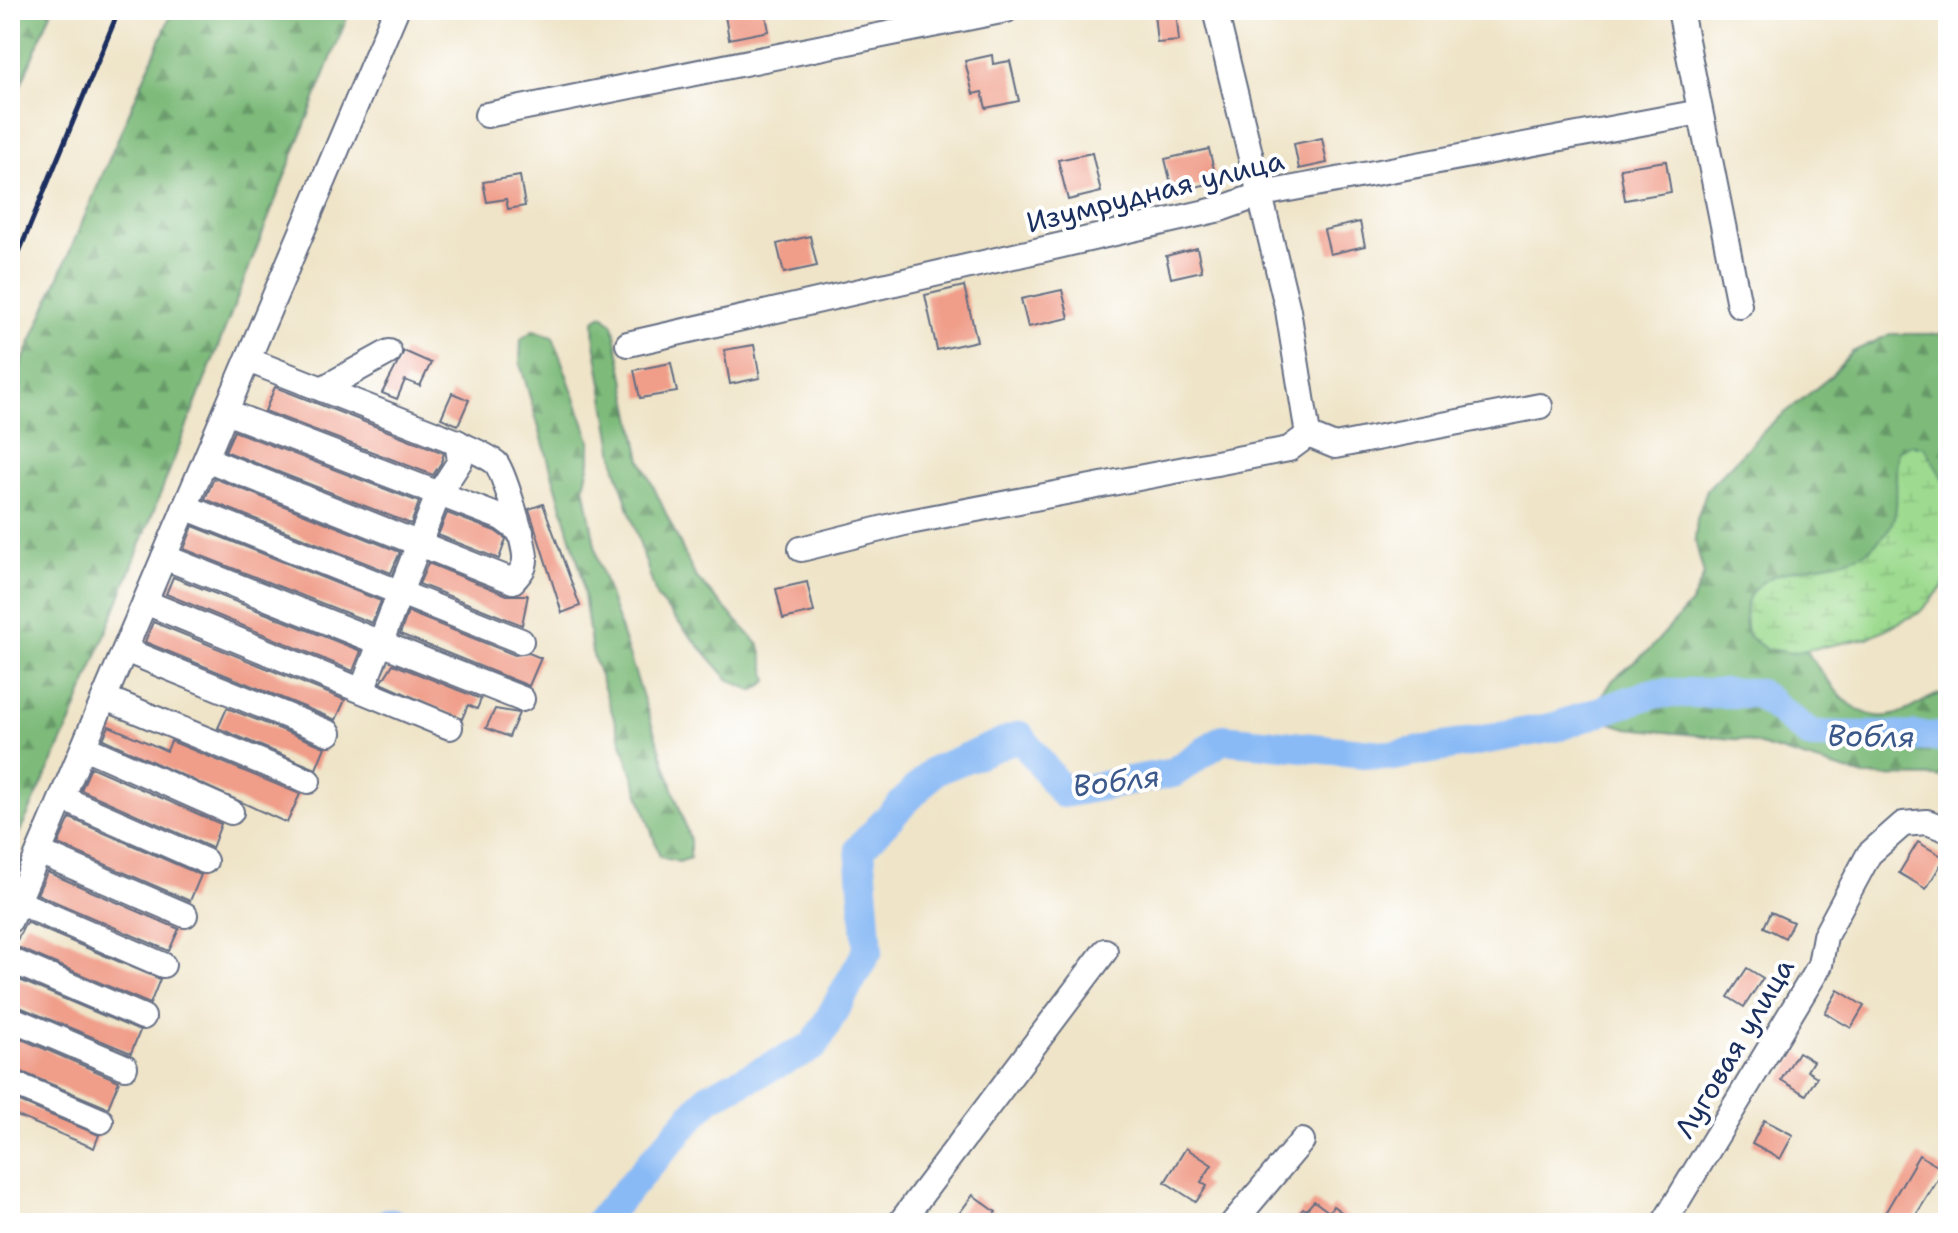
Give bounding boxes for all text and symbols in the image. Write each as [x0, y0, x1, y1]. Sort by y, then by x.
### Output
street label: Изумрудная улица [1022, 141, 1288, 241]
water label: Вобля [1827, 715, 1915, 757]
water label: Вобля [1070, 755, 1162, 807]
street label: Луговая улица [1665, 951, 1803, 1145]

